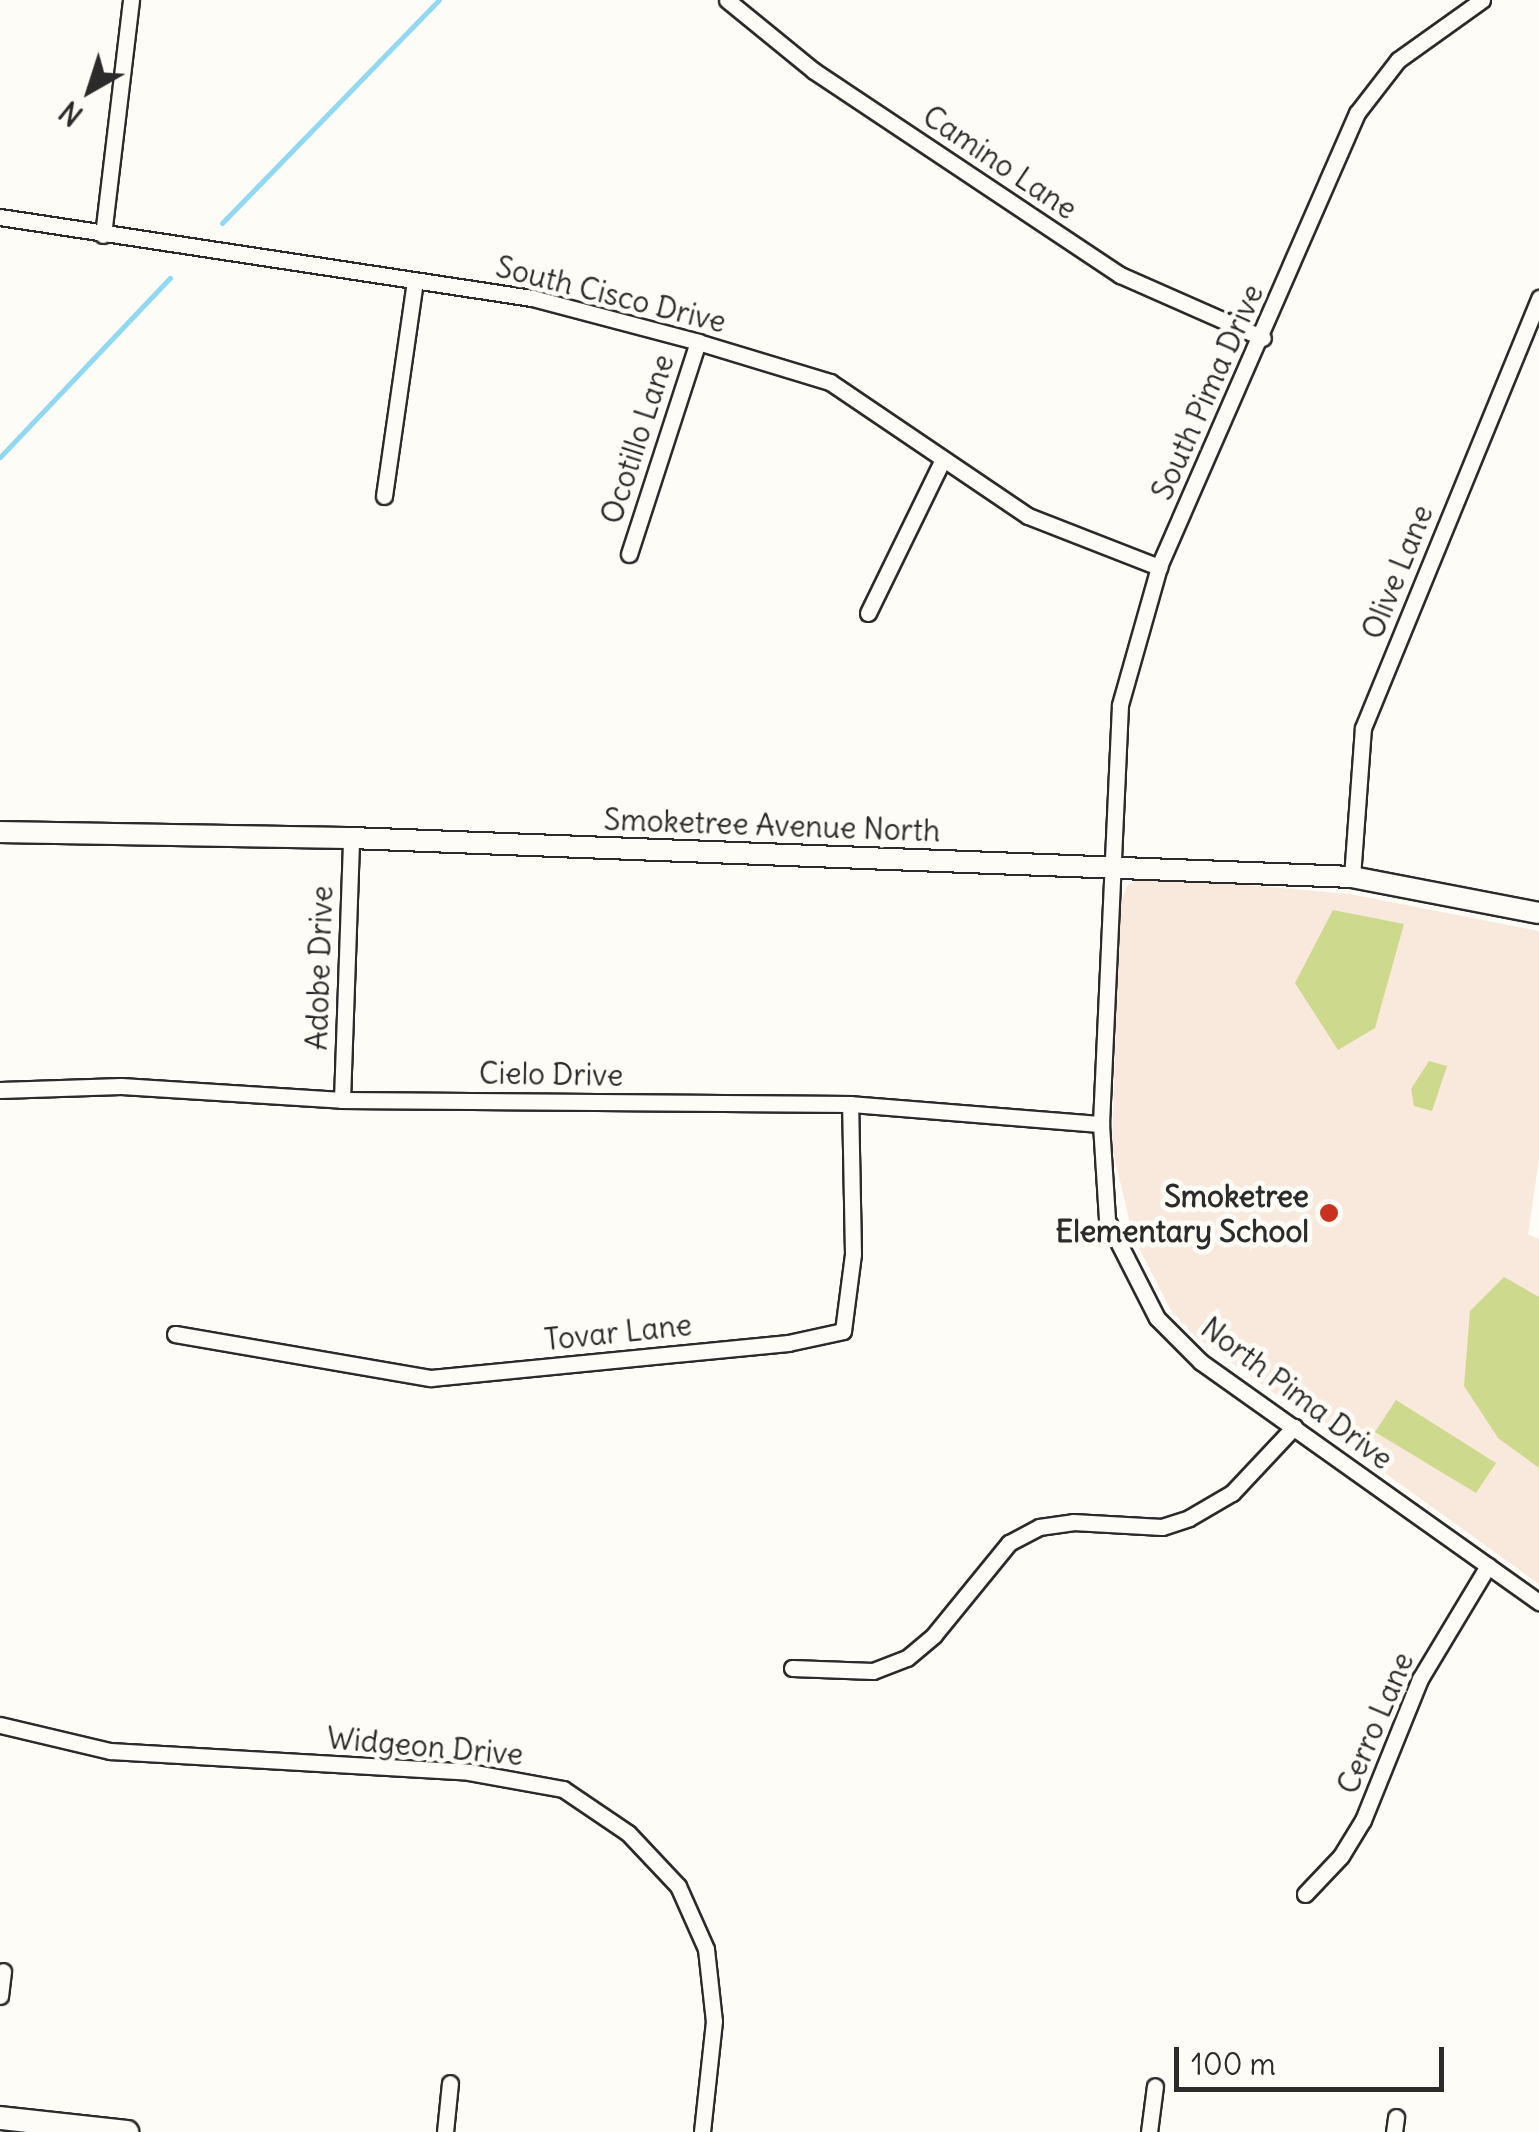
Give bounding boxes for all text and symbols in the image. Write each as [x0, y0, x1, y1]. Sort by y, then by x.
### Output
north arrow [40, 40, 140, 140]
text: N [52, 93, 90, 133]
street label: Camino Lane [916, 97, 1084, 227]
street label: South Cisco Drive [492, 248, 730, 340]
street label: South Pima Drive [1143, 279, 1271, 505]
street label: Ocotillo Lane [593, 350, 681, 528]
street label: Olive Lane [1354, 500, 1440, 644]
street label: Smoketree Avenue North [603, 801, 941, 849]
street label: Adobe Drive [298, 885, 340, 1051]
street label: Cielo Drive [479, 1055, 623, 1093]
place label: Smoketree Elementary School [1056, 1178, 1309, 1248]
marker: Smoketree Elementary School [1318, 1202, 1340, 1224]
street label: Tovar Lane [542, 1306, 694, 1358]
street label: North Pima Drive [1194, 1309, 1400, 1477]
street label: Cerro Lane [1329, 1647, 1421, 1799]
street label: Widgeon Drive [325, 1719, 525, 1773]
scale bar [1179, 2027, 1449, 2089]
text: 100 m [1191, 2045, 1276, 2083]

